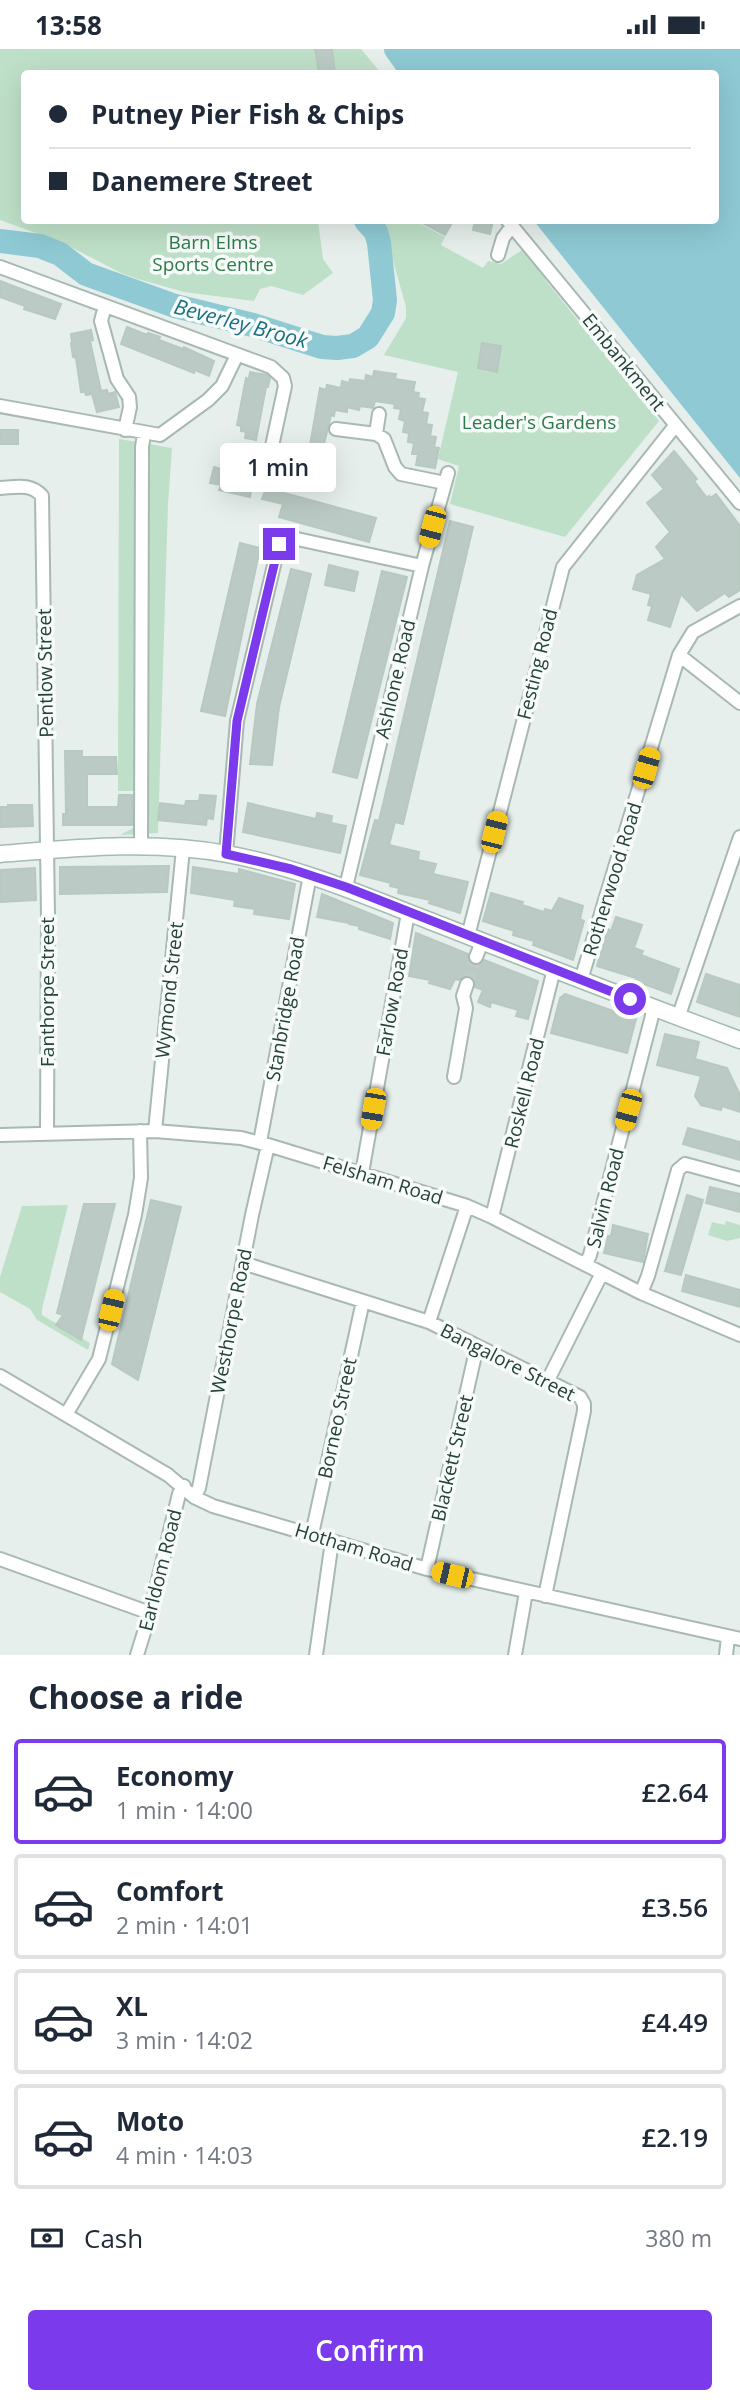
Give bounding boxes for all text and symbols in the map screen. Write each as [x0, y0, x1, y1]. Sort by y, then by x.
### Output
text: 13:58 [35, 7, 102, 43]
text: Putney Pier Fish & Chips [91, 96, 404, 132]
text: Danemere Street [91, 163, 313, 199]
park label: Barn Elms Sports Centre [152, 229, 274, 277]
water label: Beverley Brook [171, 292, 312, 354]
street label: Embankment [577, 308, 672, 416]
park label: Leader's Gardens [462, 409, 616, 435]
callout: 1 min [221, 442, 337, 491]
text: 1 min [247, 451, 309, 483]
car [417, 504, 448, 550]
route end [263, 528, 295, 560]
street label: Festing Road [511, 606, 563, 722]
street label: Pentlow Street [31, 608, 59, 738]
street label: Ashlone Road [369, 617, 421, 741]
car [631, 745, 662, 791]
street label: Rotherwood Road [576, 799, 648, 959]
car [479, 809, 510, 855]
street label: Fanthorpe Street [34, 917, 60, 1067]
street label: Wymond Street [149, 920, 189, 1060]
street label: Stanbridge Road [259, 935, 311, 1083]
street label: Farlow Road [370, 946, 414, 1058]
route start [614, 983, 646, 1015]
street label: Roskell Road [498, 1035, 550, 1151]
car [360, 1086, 387, 1132]
car [613, 1087, 644, 1133]
street label: Salvin Road [580, 1145, 630, 1251]
street label: Felsham Road [320, 1149, 446, 1211]
street label: Westhorpe Road [204, 1246, 258, 1396]
car [97, 1287, 126, 1333]
street label: Bangalore Street [436, 1317, 580, 1407]
street label: Borneo Street [311, 1355, 363, 1481]
street label: Blackett Street [425, 1392, 479, 1524]
street label: Earldom Road [132, 1506, 188, 1634]
street label: Hotham Road [292, 1517, 416, 1577]
car [430, 1560, 475, 1590]
text: Choose a ride [28, 1675, 243, 1718]
text: Economy [116, 1758, 234, 1794]
icon: car [32, 1760, 95, 1823]
text: £2.64 [641, 1774, 708, 1810]
text: 1 min · 14:00 [116, 1794, 253, 1826]
text: Comfort [116, 1873, 223, 1909]
icon: car [32, 1875, 95, 1938]
text: £3.56 [641, 1889, 708, 1925]
text: 2 min · 14:01 [116, 1909, 253, 1941]
text: XL [116, 1988, 148, 2024]
icon: car [32, 1990, 95, 2053]
text: £4.49 [641, 2004, 708, 2040]
text: 3 min · 14:02 [116, 2024, 253, 2056]
text: Moto [116, 2103, 184, 2139]
icon: car [32, 2105, 95, 2168]
text: £2.19 [641, 2119, 708, 2155]
text: 4 min · 14:03 [116, 2139, 253, 2171]
icon: cash [28, 2219, 66, 2257]
text: Cash [84, 2220, 143, 2256]
text: 380 m [645, 2222, 712, 2254]
button: Confirm [28, 2310, 712, 2390]

